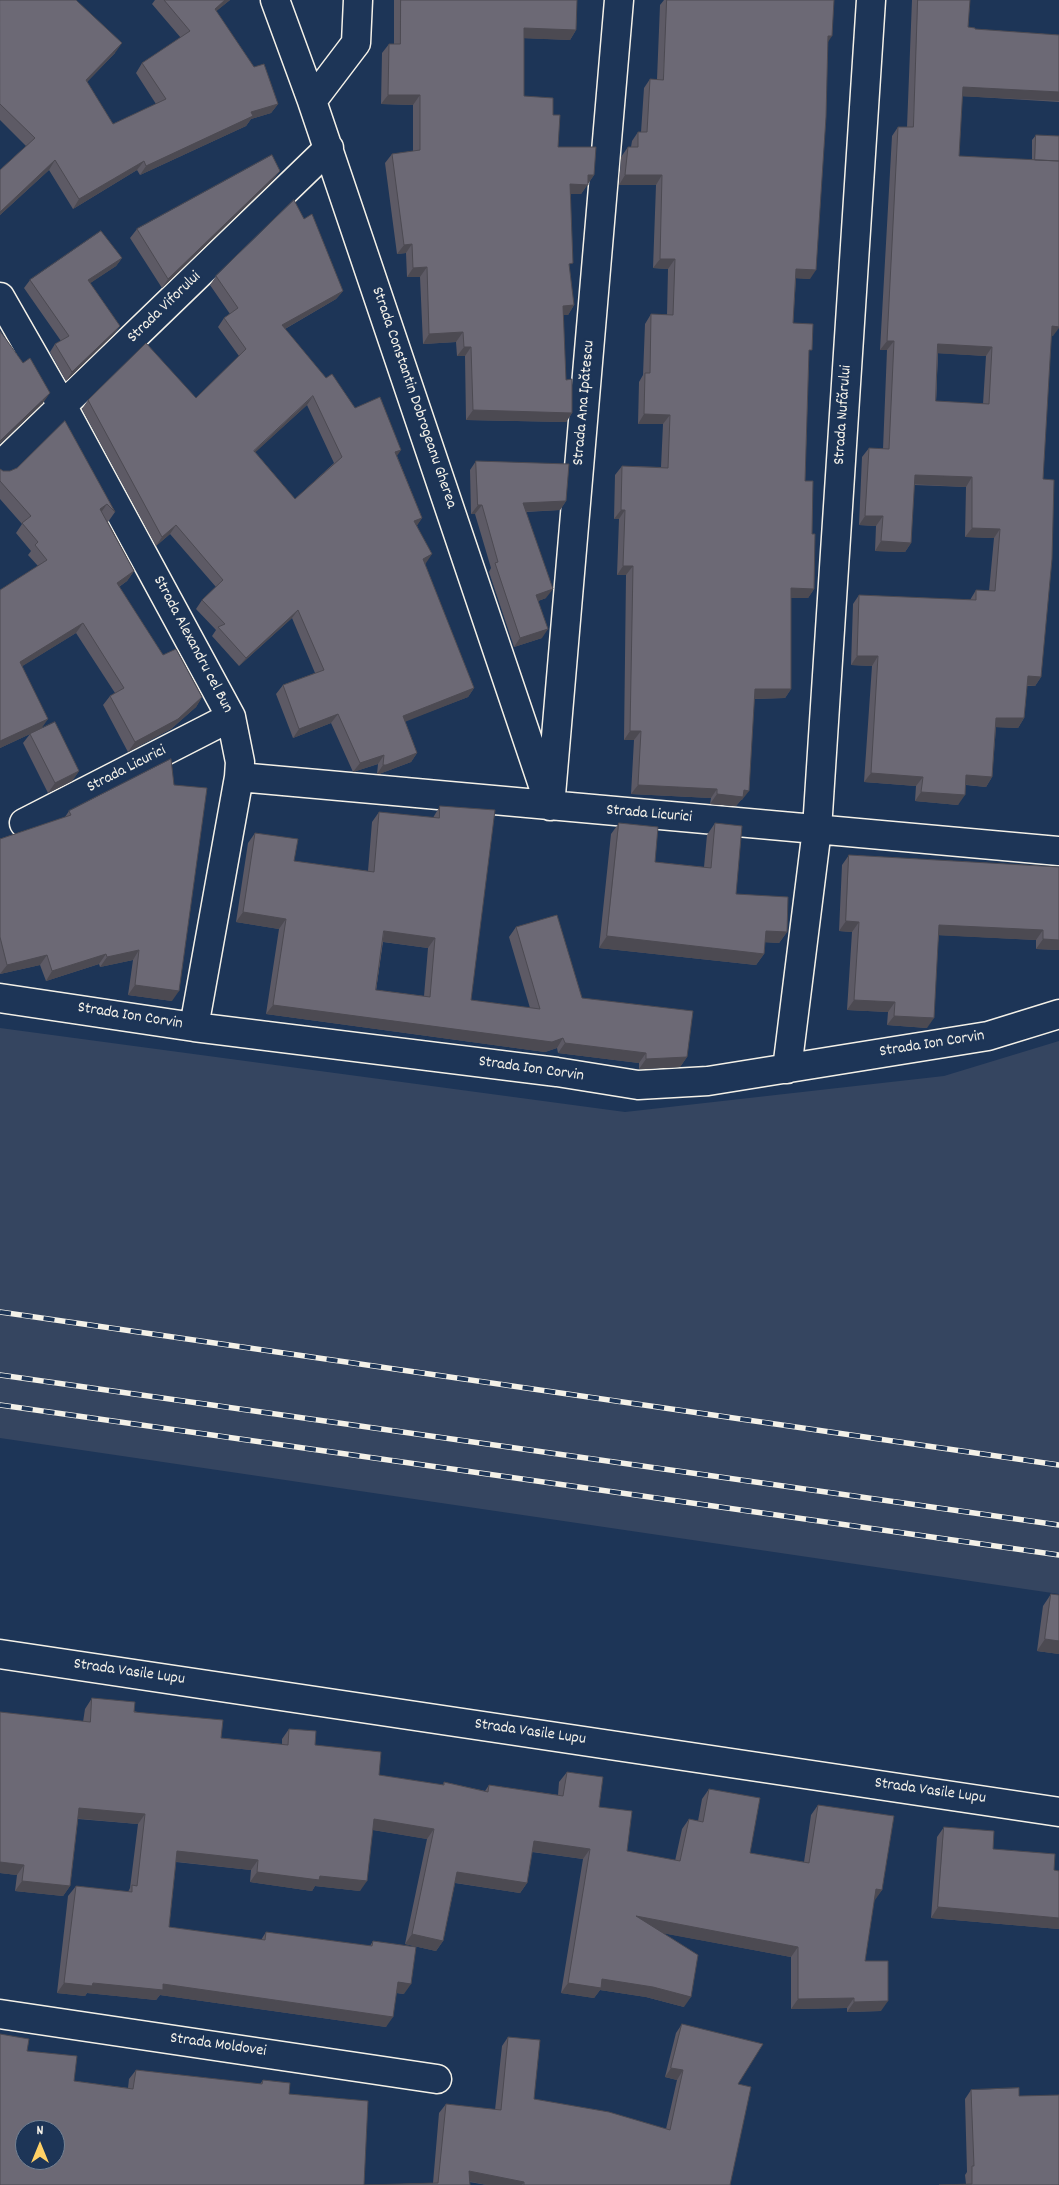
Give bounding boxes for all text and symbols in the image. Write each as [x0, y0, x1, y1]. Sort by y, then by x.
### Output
street label: Strada Viforului [124, 268, 206, 348]
street label: Strada Constantin Dobrogeanu Gherea [366, 285, 460, 511]
street label: Strada Ana Ipătescu [570, 340, 600, 466]
street label: Strada Nufărului [831, 364, 857, 466]
street label: Strada Alexandru cel Bun [148, 573, 236, 717]
street label: Strada Licurici [84, 742, 170, 798]
street label: Strada Licurici [605, 802, 693, 828]
street label: Strada Ion Corvin [76, 999, 184, 1035]
street label: Strada Ion Corvin [878, 1027, 986, 1063]
street label: Strada Ion Corvin [477, 1053, 585, 1087]
street label: Strada Vasile Lupu [72, 1656, 186, 1690]
street label: Strada Vasile Lupu [473, 1716, 587, 1750]
street label: Strada Vasile Lupu [873, 1775, 987, 1809]
street label: Strada Moldovei [169, 2030, 267, 2062]
north arrow [15, 2120, 65, 2170]
text: N [37, 2121, 43, 2141]

